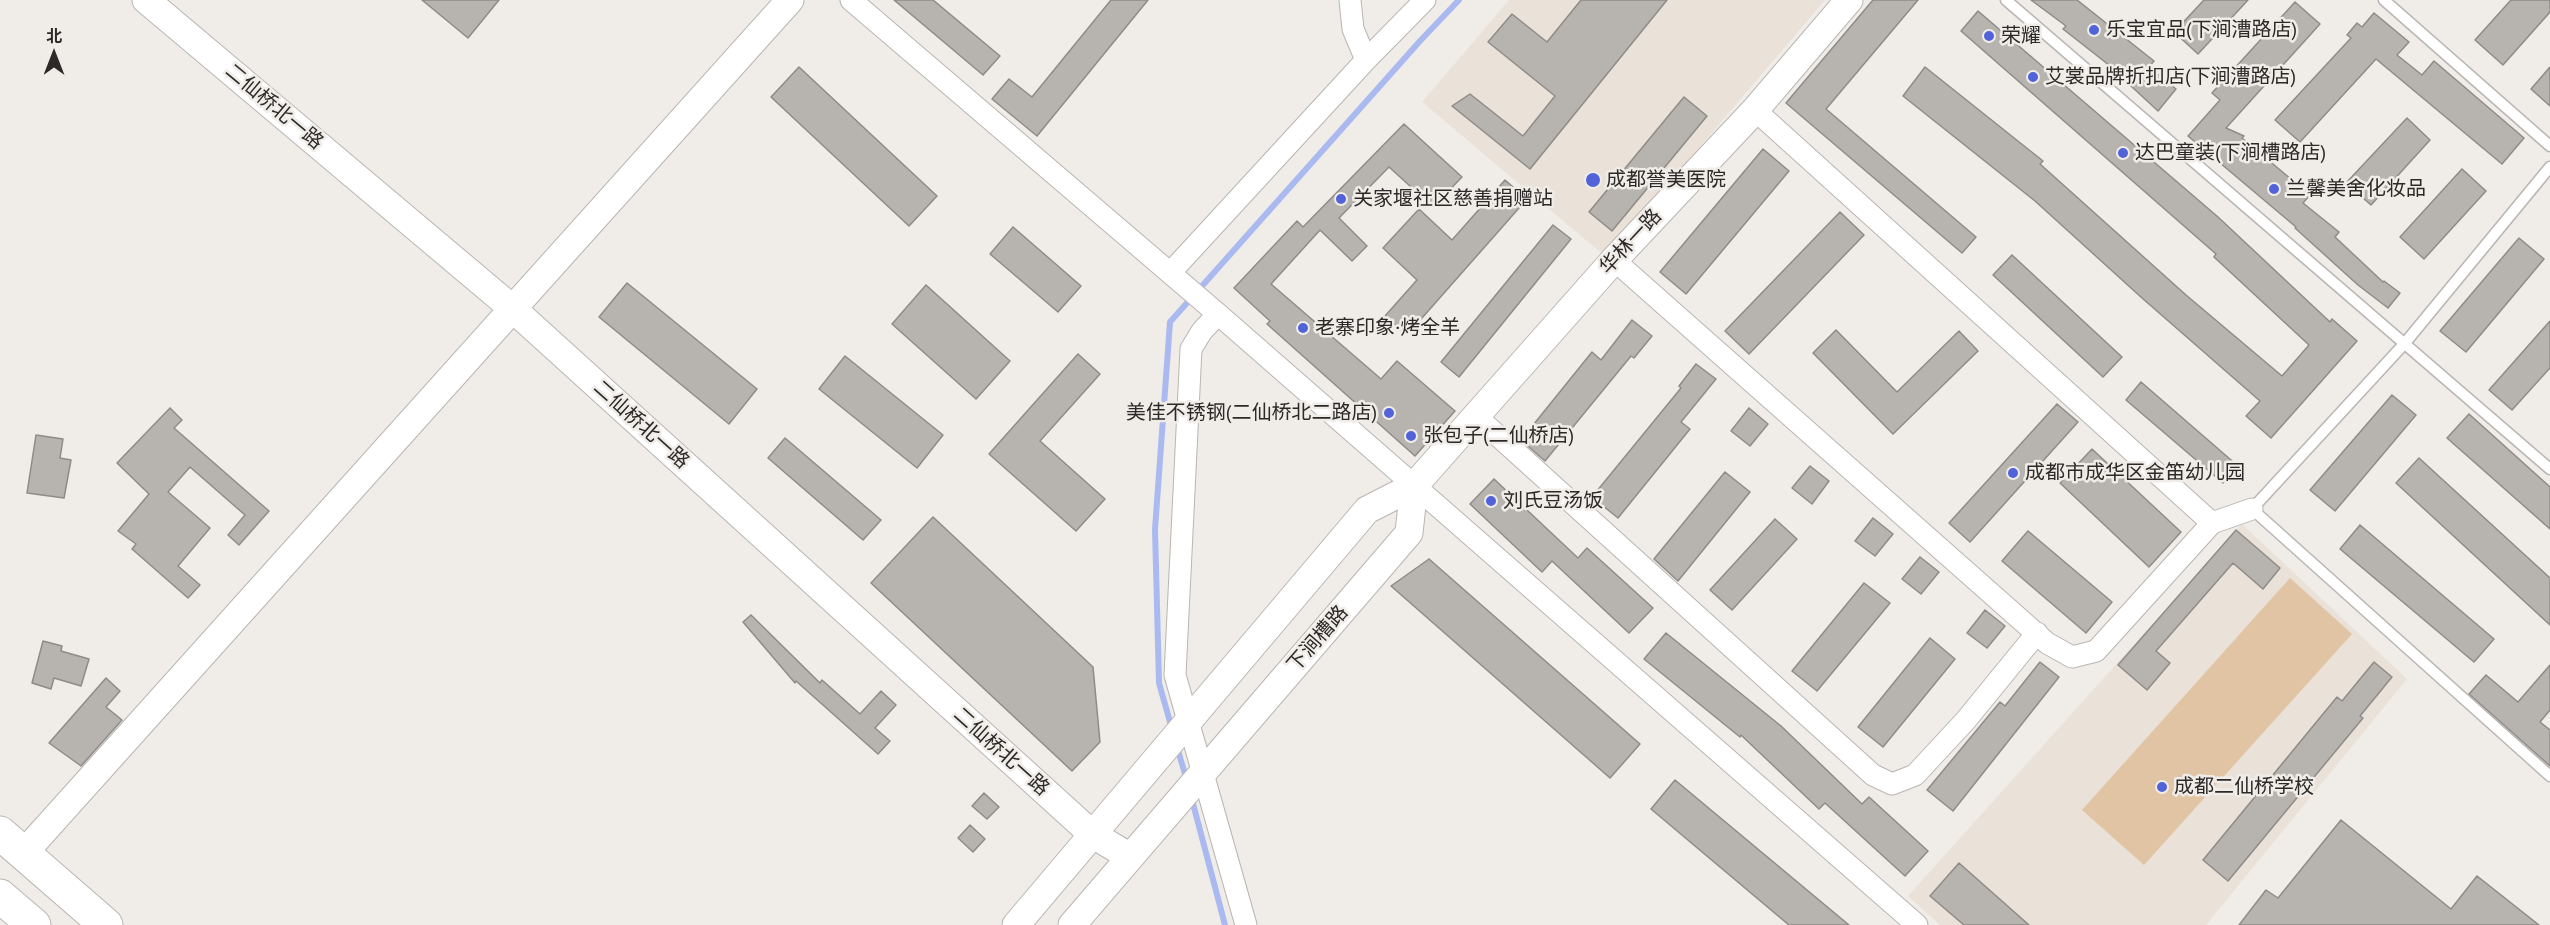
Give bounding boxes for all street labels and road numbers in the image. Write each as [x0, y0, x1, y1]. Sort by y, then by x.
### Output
street label: 二仙桥北一路 [220, 59, 328, 155]
street label: 华林一路 [1595, 205, 1667, 279]
street label: 二仙桥北一路 [588, 376, 694, 474]
street label: 下涧槽路 [1283, 601, 1353, 677]
street label: 二仙桥北一路 [948, 703, 1054, 801]

